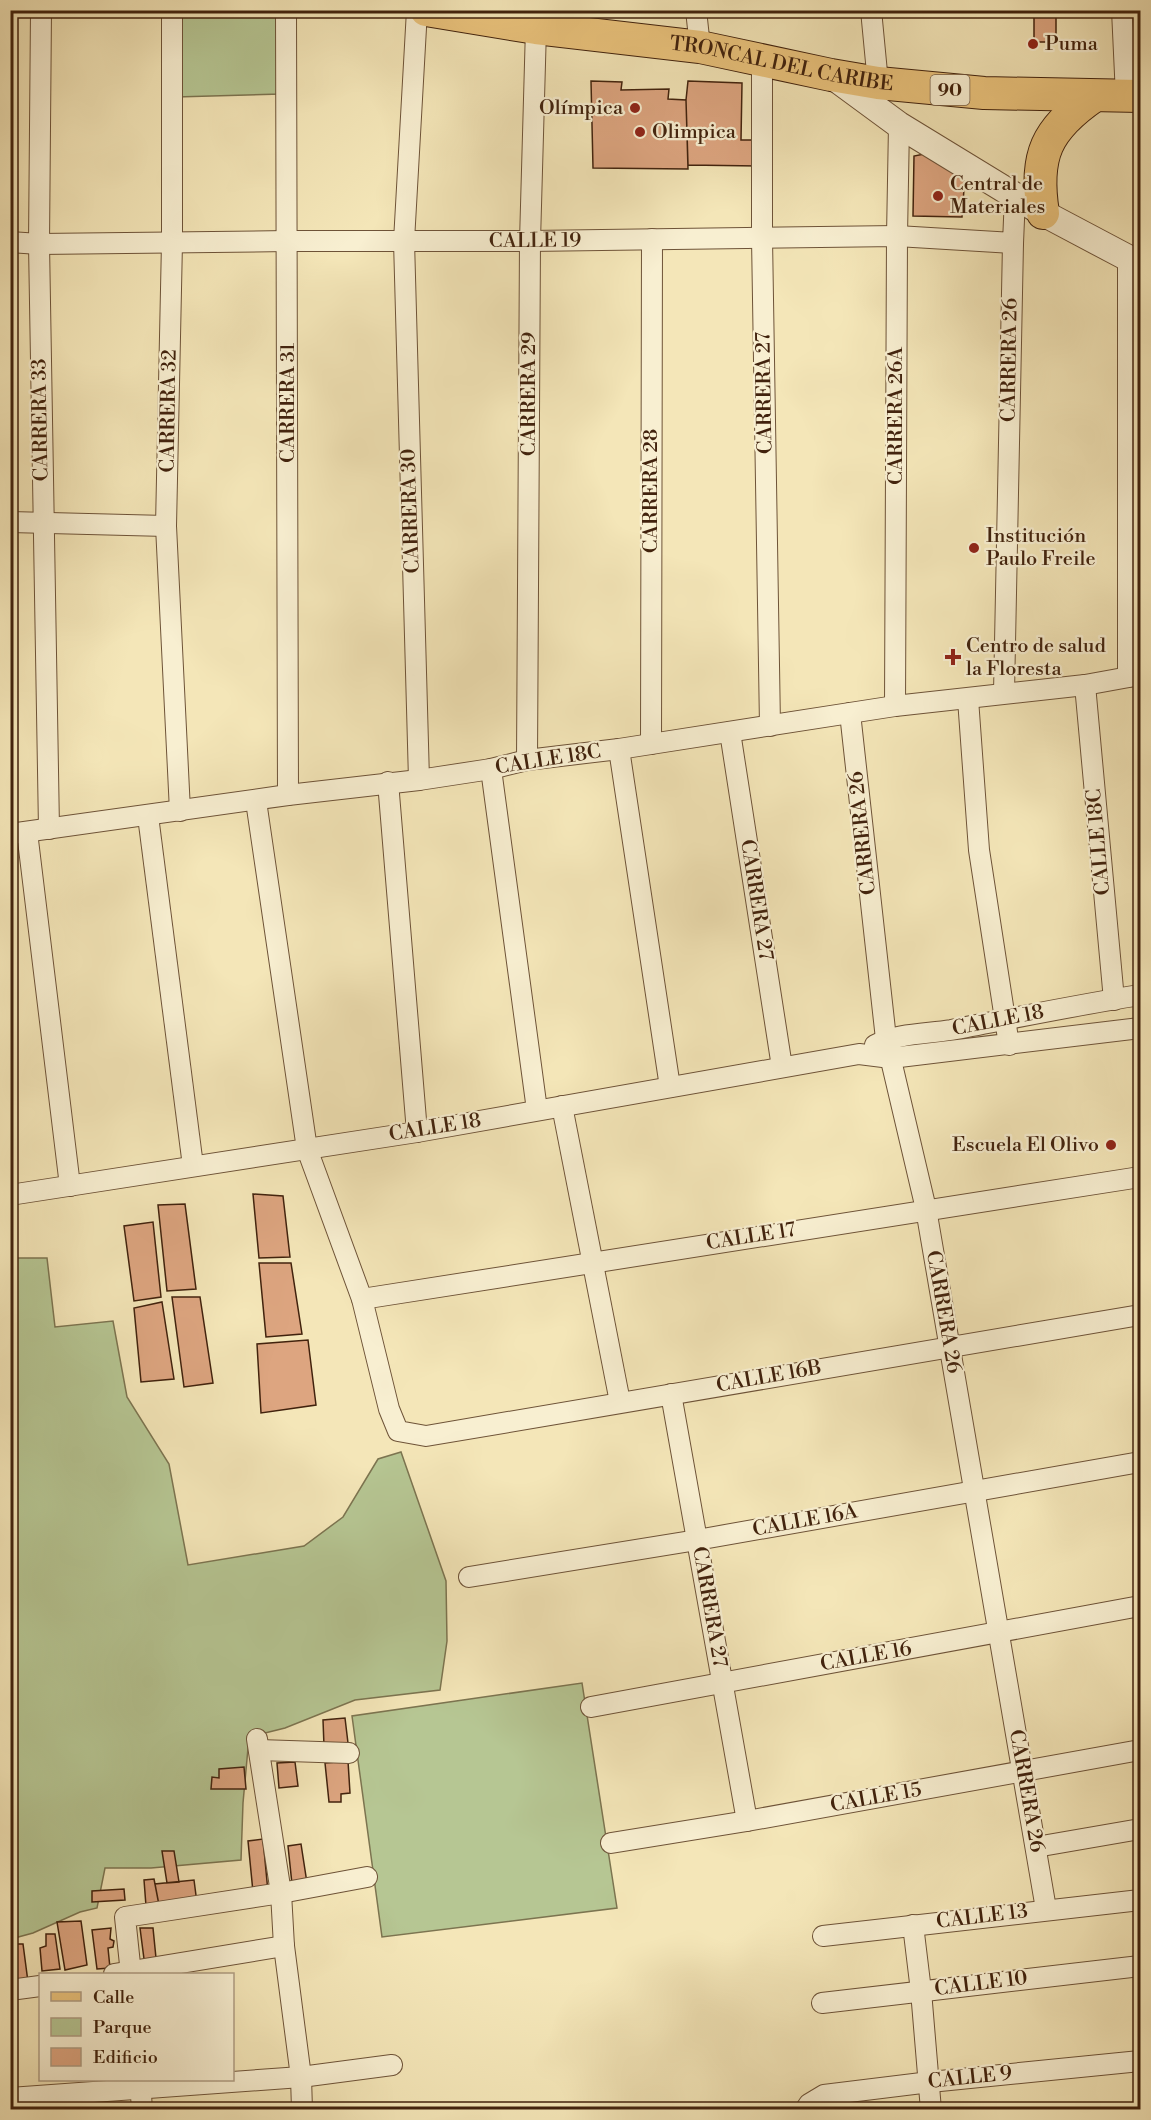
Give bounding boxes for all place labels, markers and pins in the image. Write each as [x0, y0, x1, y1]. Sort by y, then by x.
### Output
place label: Puma [1045, 32, 1099, 57]
marker: Puma [1026, 37, 1040, 51]
place label: Olímpica [539, 96, 624, 121]
marker: Olímpica [628, 101, 642, 115]
place label: Olimpica [652, 120, 737, 145]
marker: Olimpica [633, 125, 647, 139]
place label: Central de Materiales [950, 172, 1045, 220]
marker: Central de Materiales [931, 189, 945, 203]
place label: Institución Paulo Freile [986, 524, 1096, 572]
marker: Institución Paulo Freile [967, 541, 981, 555]
place label: Centro de salud la Floresta [966, 634, 1106, 682]
marker: Centro de salud la Floresta [944, 648, 962, 666]
place label: Escuela El Olivo [952, 1133, 1099, 1158]
marker: Escuela El Olivo [1104, 1138, 1118, 1152]

